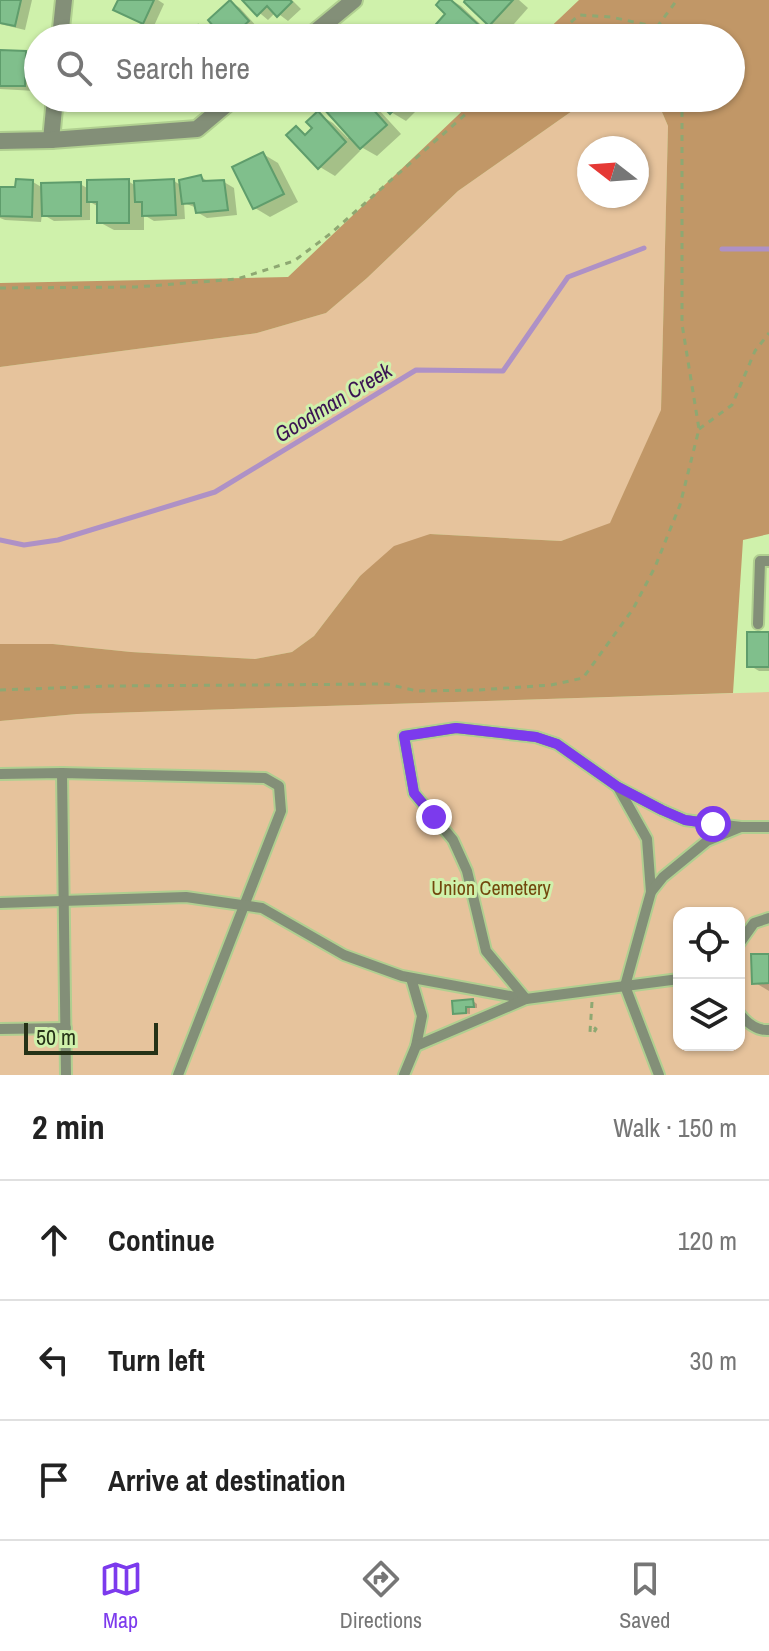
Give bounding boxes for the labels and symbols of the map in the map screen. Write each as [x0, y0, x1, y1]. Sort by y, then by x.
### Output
north arrow [577, 136, 649, 208]
water label: Goodman Creek [269, 355, 398, 449]
route end [416, 799, 452, 835]
route start [695, 806, 731, 842]
park label: Union Cemetery [431, 874, 551, 901]
scale bar [24, 1019, 158, 1055]

